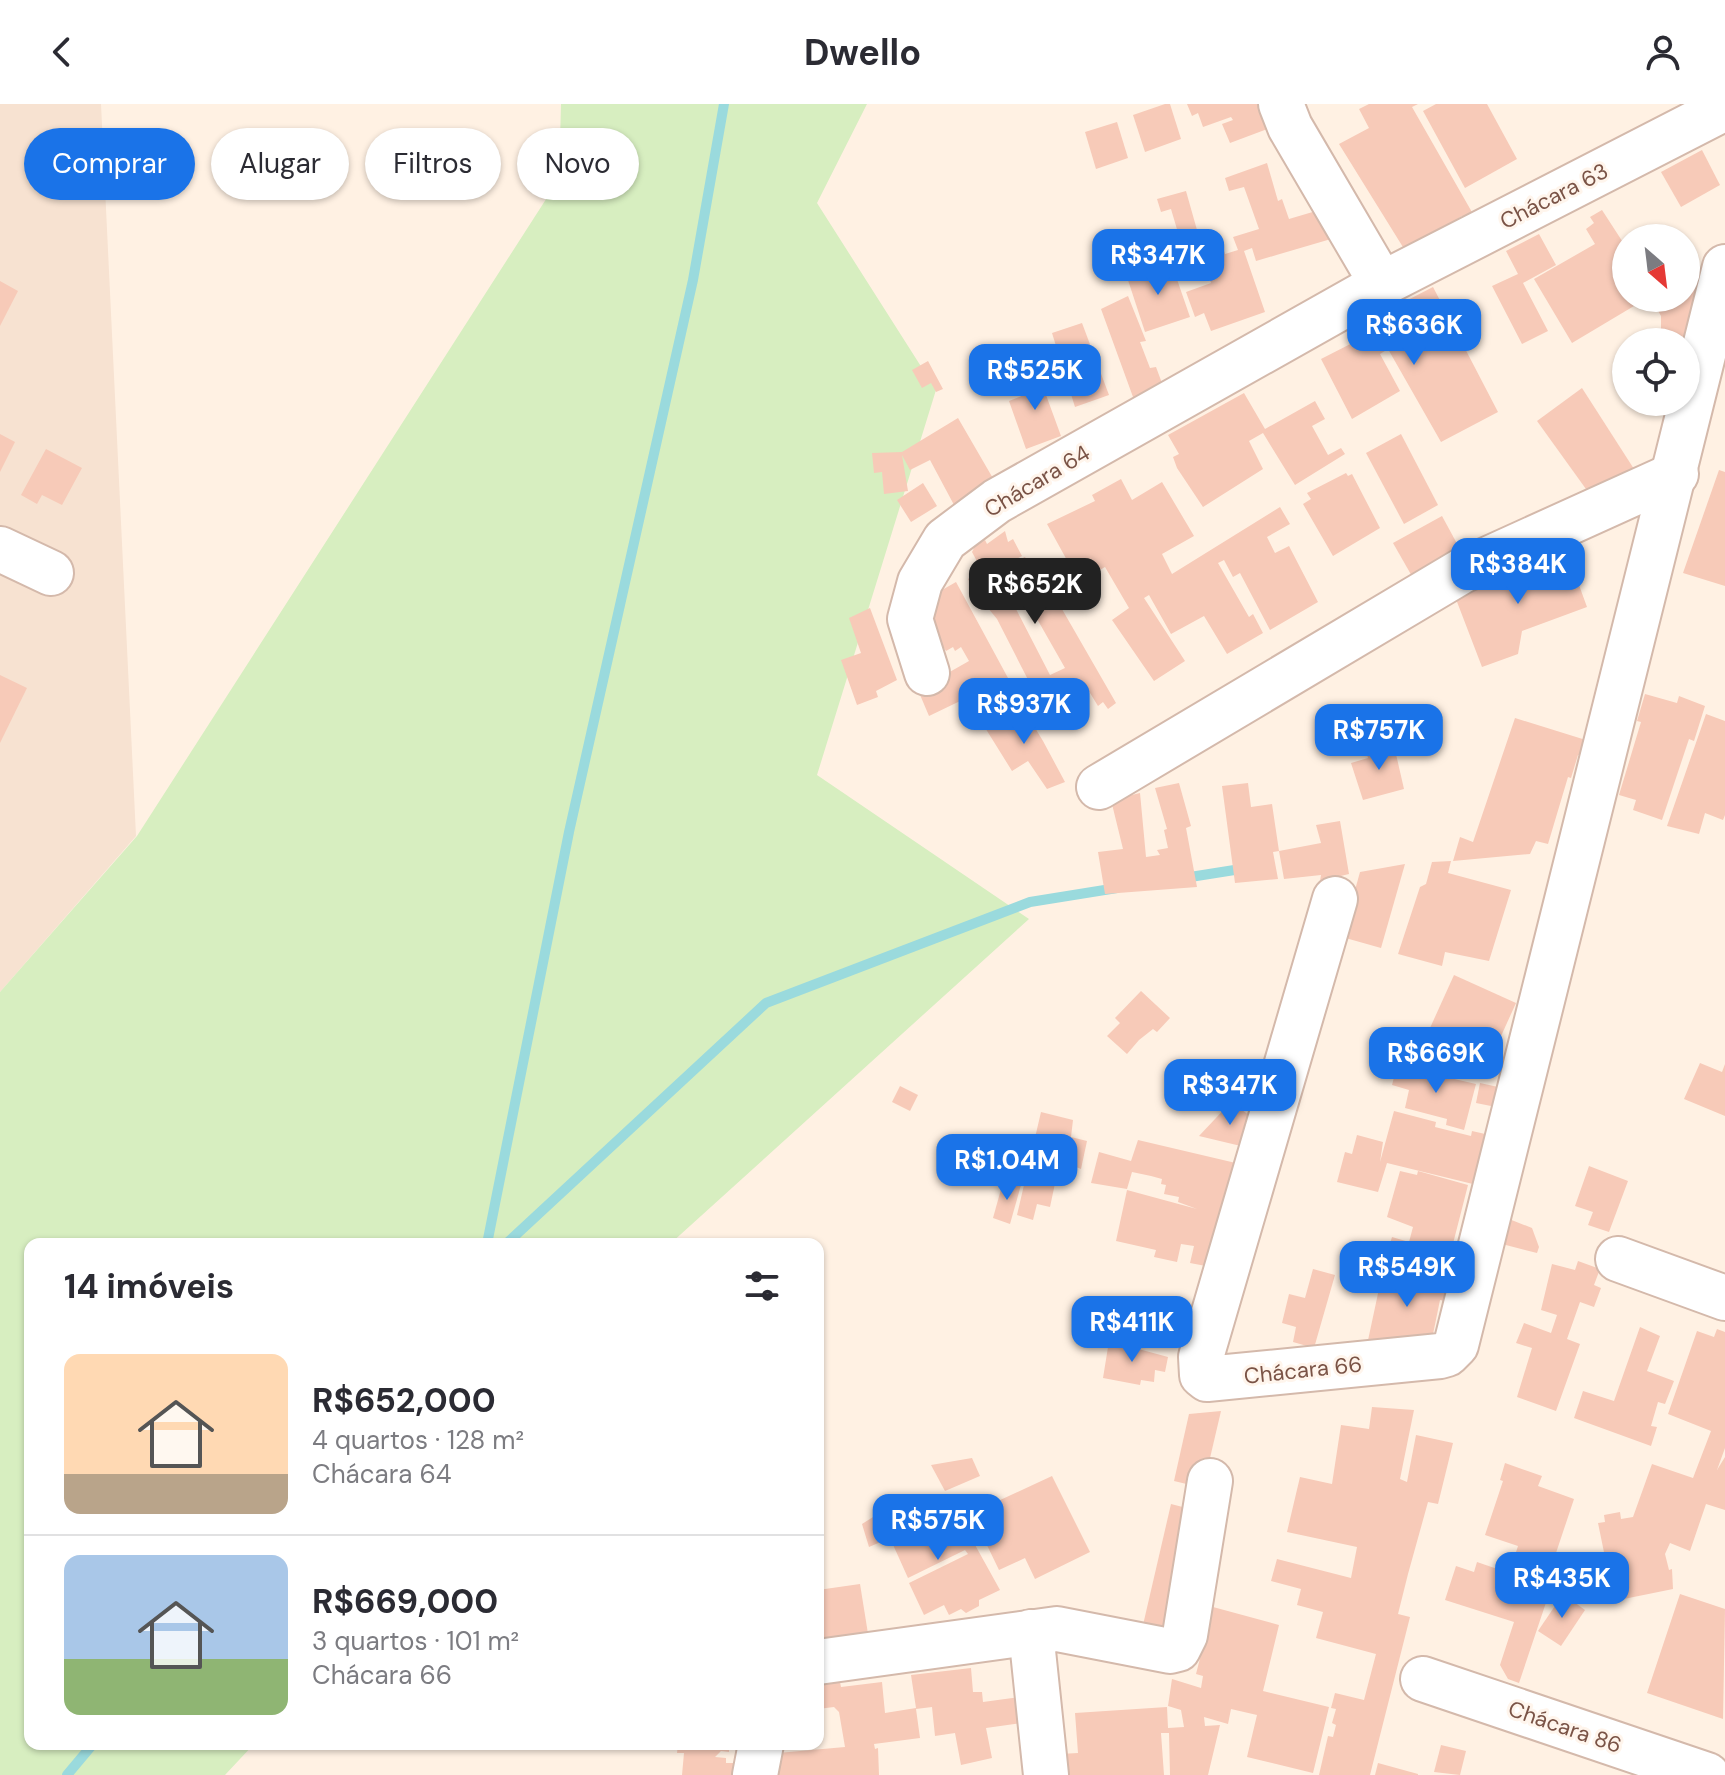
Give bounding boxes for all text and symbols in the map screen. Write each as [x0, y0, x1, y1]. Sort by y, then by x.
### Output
text: Dwello [804, 29, 921, 76]
icon: back [40, 30, 84, 74]
icon: person [1641, 30, 1685, 74]
chip: Comprar [24, 128, 195, 200]
chip: Alugar [211, 128, 349, 200]
chip: Filtros [365, 128, 501, 200]
chip: Novo [517, 128, 639, 200]
street label: Chácara 63 [1495, 156, 1613, 236]
north arrow [1612, 224, 1700, 312]
map controls [1612, 224, 1700, 416]
pin: R$347K [1093, 229, 1223, 297]
text: R$347K [1110, 238, 1206, 272]
pin: R$636K [1349, 299, 1479, 367]
text: R$636K [1365, 308, 1463, 342]
button: locate [1612, 328, 1700, 416]
pin: R$525K [970, 344, 1100, 412]
text: R$525K [987, 353, 1083, 387]
street label: Chácara 64 [979, 438, 1095, 524]
pin: R$384K [1453, 538, 1583, 606]
text: R$384K [1469, 547, 1567, 581]
pin: R$652K [970, 558, 1100, 626]
text: R$652K [987, 567, 1083, 601]
pin: R$937K [959, 678, 1089, 746]
text: R$937K [977, 687, 1071, 721]
pin: R$757K [1314, 704, 1444, 772]
text: R$757K [1333, 713, 1425, 747]
pin: R$669K [1371, 1027, 1501, 1095]
text: R$669K [1387, 1036, 1485, 1070]
pin: R$347K [1165, 1059, 1295, 1127]
text: R$347K [1182, 1068, 1278, 1102]
pin: R$1.04M [933, 1134, 1081, 1202]
text: R$1.04M [954, 1143, 1060, 1177]
pin: R$549K [1342, 1241, 1472, 1309]
text: R$549K [1358, 1250, 1456, 1284]
text: 14 imóveis [64, 1264, 234, 1309]
icon: filters [740, 1264, 784, 1308]
pin: R$411K [1067, 1296, 1197, 1364]
text: R$411K [1090, 1305, 1174, 1339]
street label: Chácara 66 [1243, 1349, 1363, 1391]
text: R$652,000 [312, 1378, 496, 1423]
icon: home [128, 1386, 224, 1482]
text: 4 quartos · 128 m² [312, 1423, 524, 1457]
text: Chácara 64 [312, 1457, 452, 1491]
pin: R$575K [873, 1494, 1003, 1562]
text: R$575K [891, 1503, 985, 1537]
pin: R$435K [1497, 1552, 1627, 1620]
text: R$435K [1513, 1561, 1611, 1595]
text: R$669,000 [312, 1579, 498, 1624]
icon: home [128, 1587, 224, 1683]
text: 3 quartos · 101 m² [312, 1624, 519, 1658]
text: Chácara 66 [312, 1658, 452, 1692]
street label: Chácara 86 [1504, 1694, 1626, 1760]

